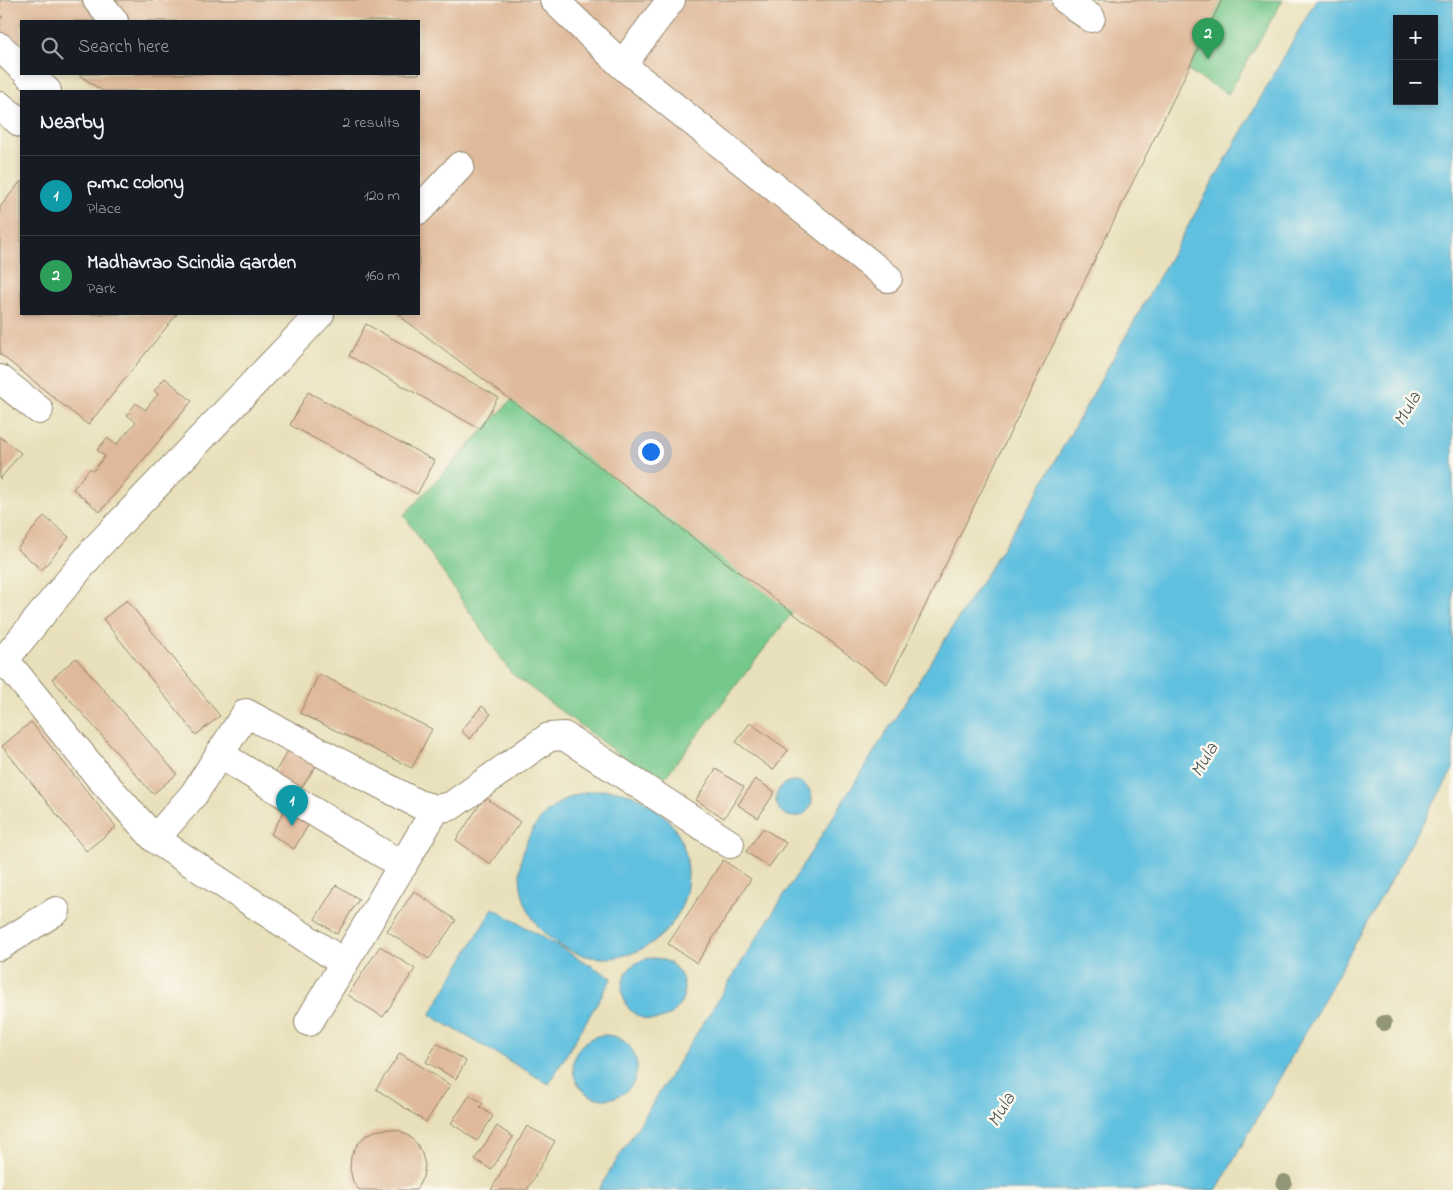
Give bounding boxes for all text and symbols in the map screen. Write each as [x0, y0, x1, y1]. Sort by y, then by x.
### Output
map controls [1393, 15, 1438, 105]
button: + [1393, 15, 1438, 60]
pin: 2 [1192, 18, 1224, 59]
search box [20, 20, 420, 75]
icon: search [38, 34, 66, 62]
text: Search here [78, 34, 169, 61]
button: − [1393, 60, 1438, 105]
text: Nearby [40, 108, 104, 138]
text: 2 results [342, 111, 400, 135]
text: p.m.c colony [87, 170, 184, 197]
text: 1 [53, 184, 59, 208]
text: 120 m [364, 184, 400, 208]
text: Place [87, 197, 121, 221]
text: Madhavrao Scindia Garden [87, 250, 296, 277]
text: 2 [52, 264, 60, 288]
text: 160 m [365, 264, 400, 288]
text: Park [87, 277, 116, 301]
water label: Mula [1388, 386, 1429, 432]
your location [638, 439, 664, 465]
water label: Mula [1185, 737, 1226, 783]
pin: 1 [276, 785, 308, 826]
water label: Mula [982, 1087, 1023, 1133]

